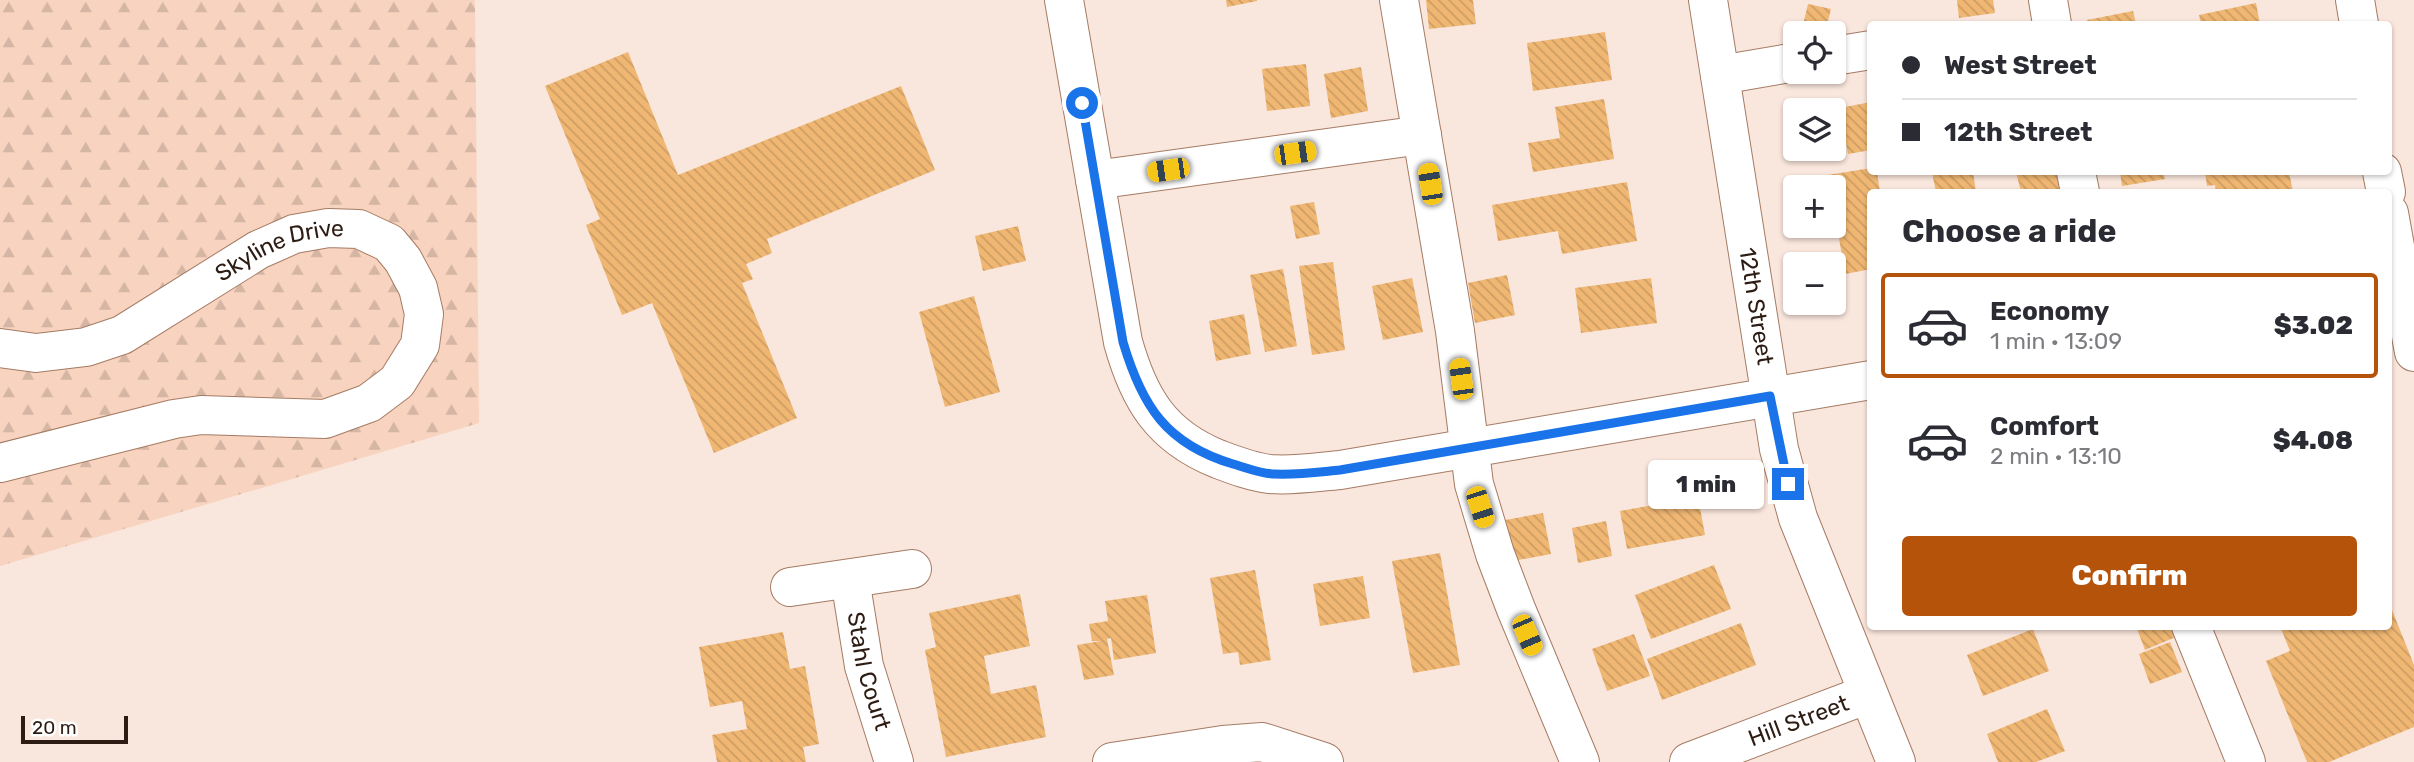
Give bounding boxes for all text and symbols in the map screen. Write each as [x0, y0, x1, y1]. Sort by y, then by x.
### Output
map controls [1783, 21, 1846, 315]
button: locate [1783, 21, 1846, 84]
text: West Street [1944, 50, 2097, 81]
route start [1066, 87, 1098, 119]
button: layers [1783, 98, 1846, 161]
text: 12th Street [1944, 117, 2092, 148]
car [1273, 140, 1318, 166]
car [1146, 157, 1191, 183]
car [1417, 162, 1444, 206]
button: + [1783, 175, 1846, 238]
text: Choose a ride [1902, 212, 2116, 250]
street label: Skyline Drive [210, 214, 344, 287]
street label: 12th Street [1733, 245, 1780, 367]
button: − [1783, 252, 1846, 315]
icon: car [1906, 294, 1969, 357]
text: Economy [1990, 296, 2109, 327]
text: $3.02 [2274, 310, 2353, 341]
text: 1 min · 13:09 [1990, 327, 2122, 355]
car [1448, 357, 1475, 401]
icon: car [1906, 409, 1969, 472]
text: Comfort [1990, 411, 2099, 442]
text: $4.08 [2273, 425, 2353, 456]
text: 2 min · 13:10 [1990, 442, 2122, 470]
callout: 1 min [1648, 460, 1764, 508]
route end [1772, 468, 1804, 500]
text: 1 min [1676, 470, 1736, 498]
car [1464, 484, 1497, 530]
button: Confirm [1902, 536, 2357, 616]
street label: Stahl Court [841, 610, 897, 734]
car [1510, 612, 1545, 658]
street label: Hill Street [1744, 689, 1853, 752]
scale bar [21, 713, 128, 745]
text: 20 m [32, 716, 77, 739]

